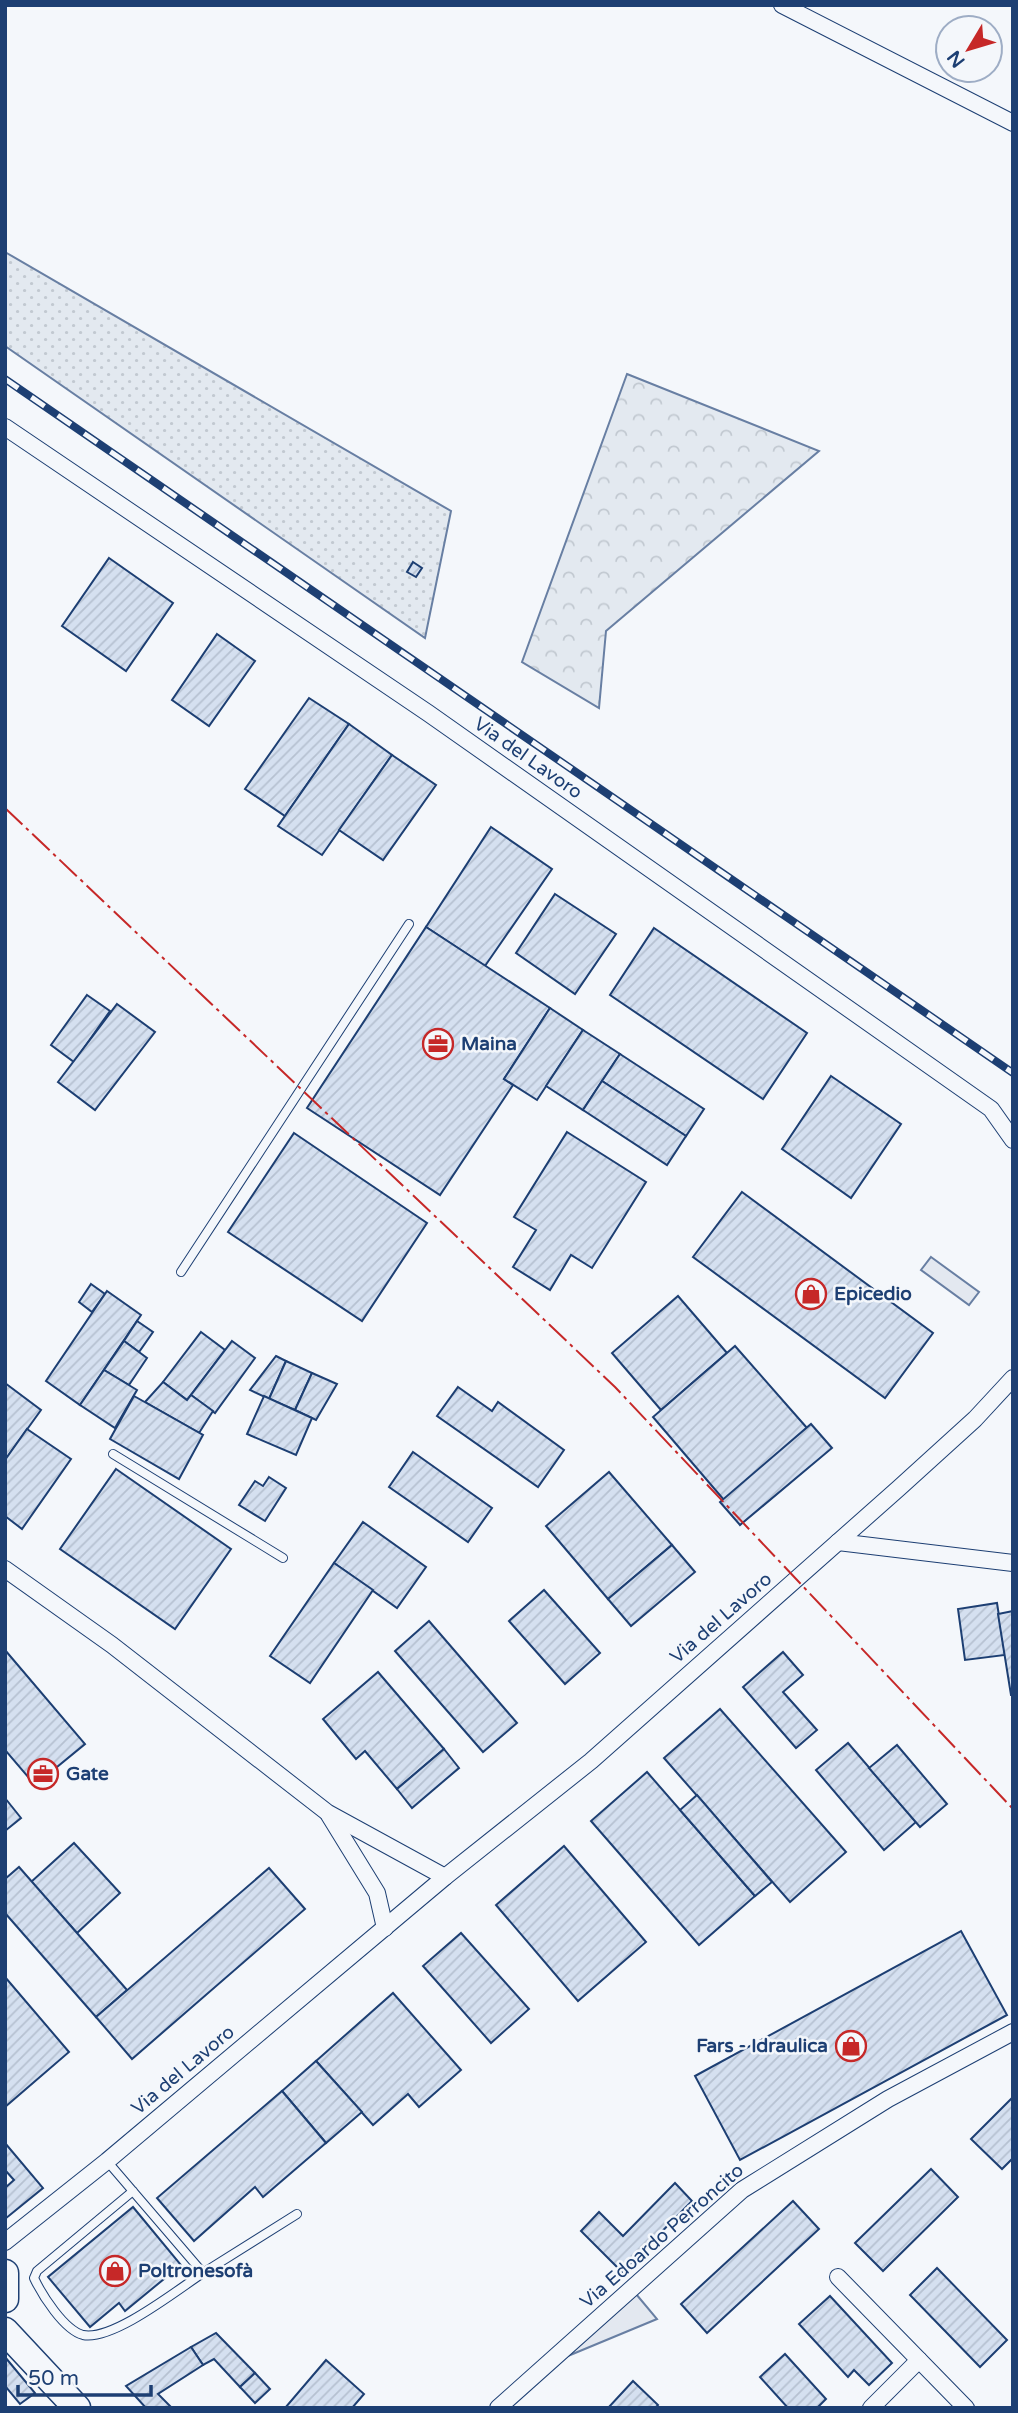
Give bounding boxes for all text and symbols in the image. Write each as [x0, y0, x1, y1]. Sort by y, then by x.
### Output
north arrow [934, 14, 1004, 84]
text: N [943, 46, 970, 72]
street label: Via del Lavoro [470, 712, 586, 804]
office icon: Maina [421, 1027, 455, 1061]
place label: Maina [461, 1033, 517, 1055]
shop icon: Epicedio [794, 1277, 828, 1311]
place label: Epicedio [834, 1283, 912, 1306]
street label: Via del Lavoro [666, 1568, 776, 1668]
office icon: Gate [26, 1757, 60, 1791]
place label: Gate [66, 1763, 109, 1785]
street label: Via del Lavoro [127, 2021, 239, 2119]
shop icon: Fars - Idraulica [834, 2029, 868, 2063]
place label: Fars - Idraulica [696, 2035, 828, 2057]
street label: Via Edoardo Perroncito [576, 2159, 748, 2313]
shop icon: Poltronesofà [98, 2254, 132, 2288]
place label: Poltronesofà [138, 2260, 253, 2282]
scale bar [18, 2354, 150, 2398]
text: 50 m [28, 2366, 79, 2391]

